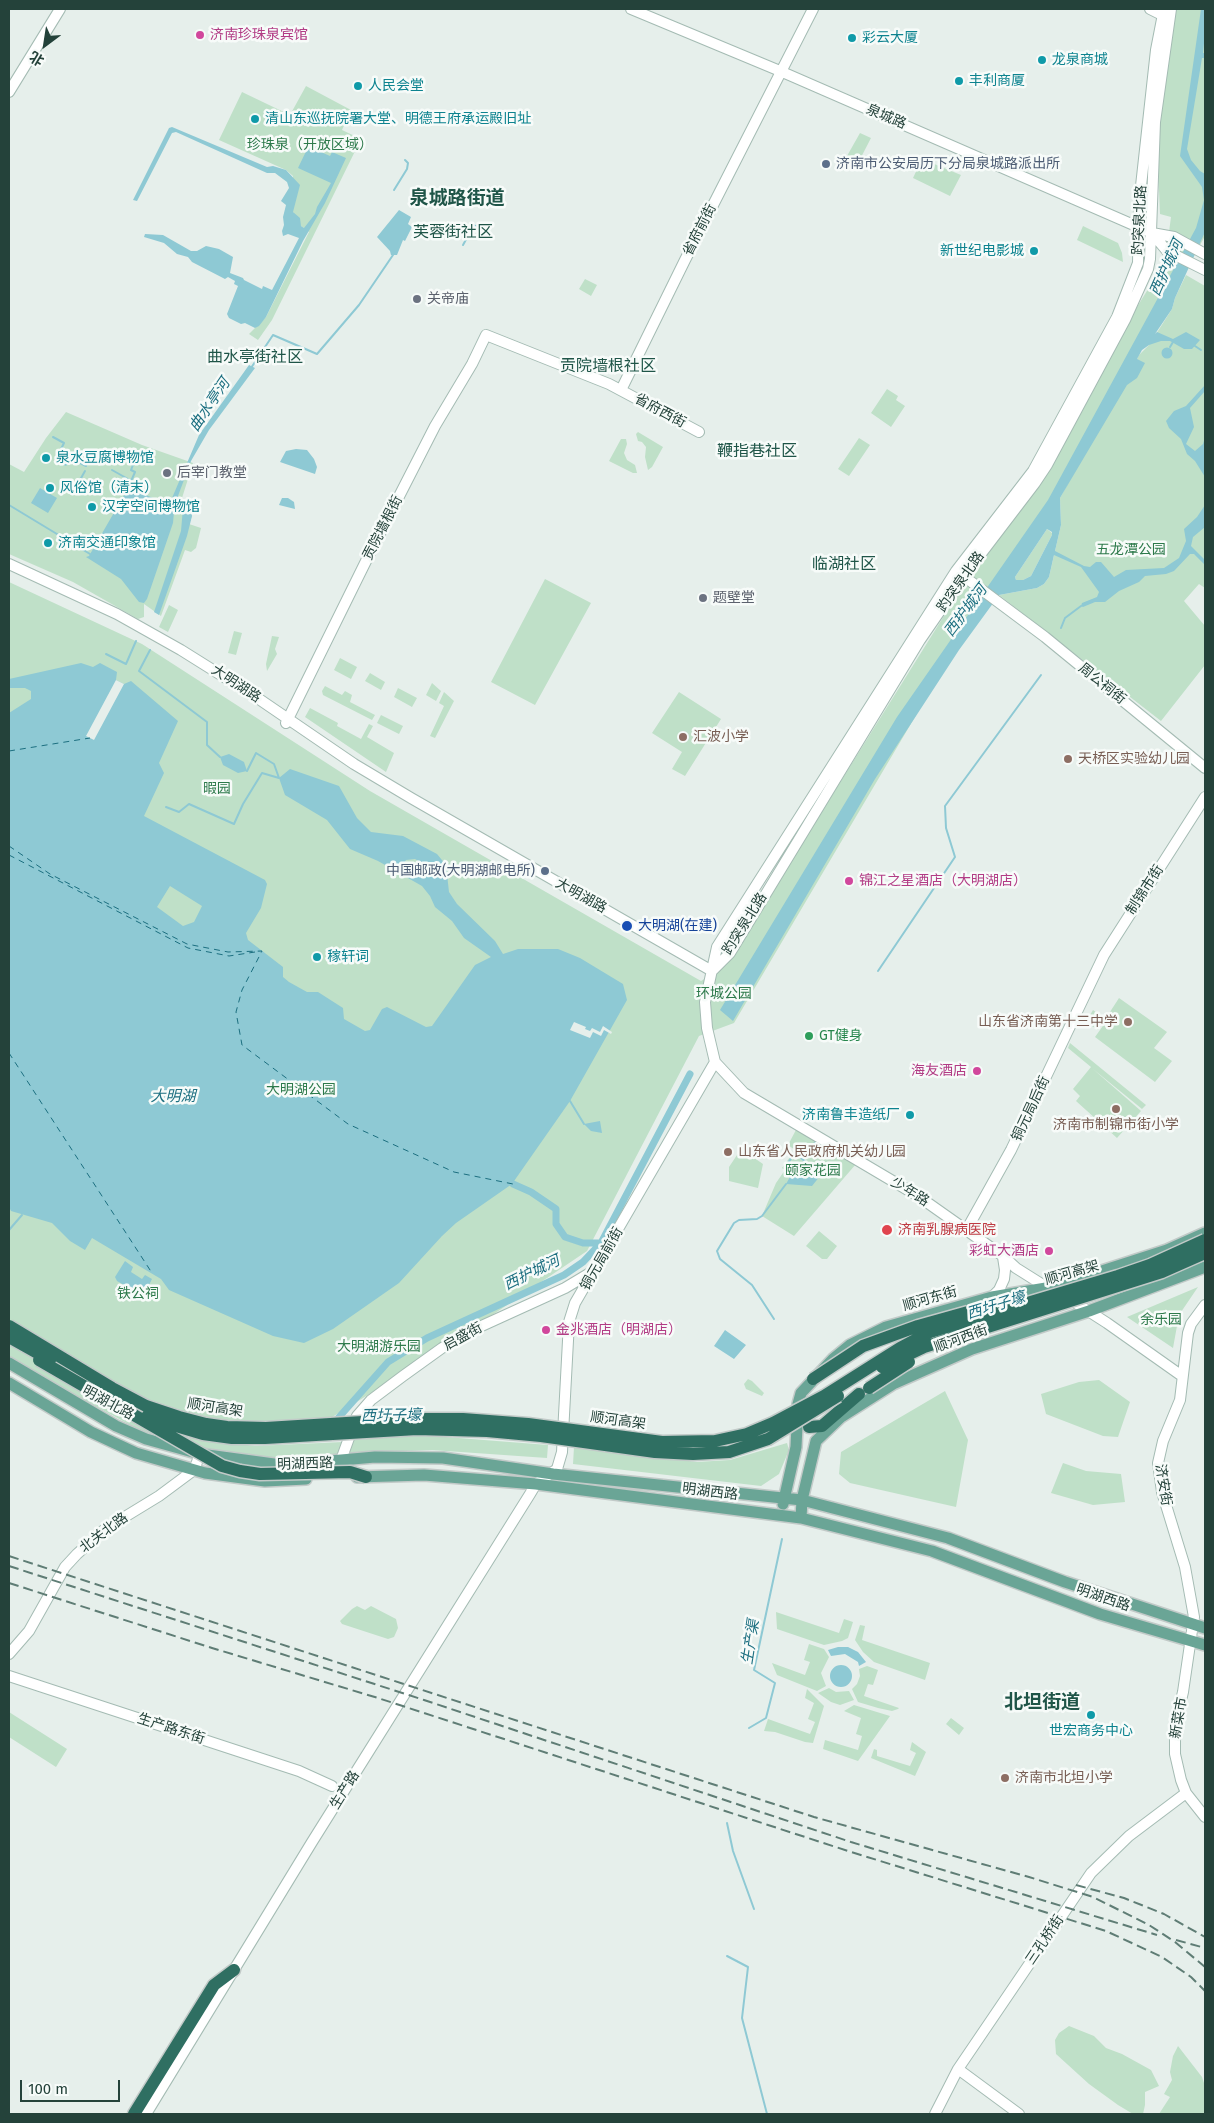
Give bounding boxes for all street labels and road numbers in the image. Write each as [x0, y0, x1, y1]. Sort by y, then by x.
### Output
street label: 泉城路 [863, 101, 909, 133]
street label: 趵突泉北路 [1130, 185, 1150, 255]
street label: 省府前街 [680, 201, 720, 259]
street label: 省府西街 [631, 390, 689, 432]
street label: 贡院墙根街 [360, 493, 406, 563]
street label: 趵突泉北路 [934, 549, 988, 615]
street label: 周公祠街 [1075, 660, 1129, 708]
street label: 大明湖路 [208, 662, 264, 706]
street label: 制锦市街 [1123, 862, 1167, 918]
street label: 大明湖路 [552, 875, 610, 917]
street label: 趵突泉北路 [719, 890, 771, 958]
street label: 铜元局后街 [1009, 1074, 1053, 1144]
street label: 少年路 [888, 1174, 932, 1210]
street label: 铜元局前街 [577, 1224, 627, 1294]
street label: 顺河高架 [1043, 1257, 1101, 1289]
street label: 顺河东街 [901, 1283, 959, 1315]
street label: 启盛街 [441, 1319, 485, 1355]
street label: 顺河西街 [932, 1322, 990, 1356]
street label: 明湖北路 [79, 1382, 137, 1424]
street label: 顺河高架 [186, 1395, 244, 1421]
street label: 顺河高架 [589, 1409, 647, 1433]
street label: 明湖西路 [277, 1455, 333, 1473]
street label: 济安街 [1151, 1463, 1175, 1507]
street label: 明湖西路 [681, 1480, 739, 1504]
street label: 北关北路 [77, 1509, 131, 1557]
street label: 明湖西路 [1074, 1581, 1132, 1615]
street label: 新菜市 [1167, 1696, 1191, 1740]
street label: 生产路东街 [135, 1710, 207, 1748]
street label: 生产路 [327, 1768, 363, 1812]
street label: 三孔桥街 [1022, 1912, 1068, 1968]

